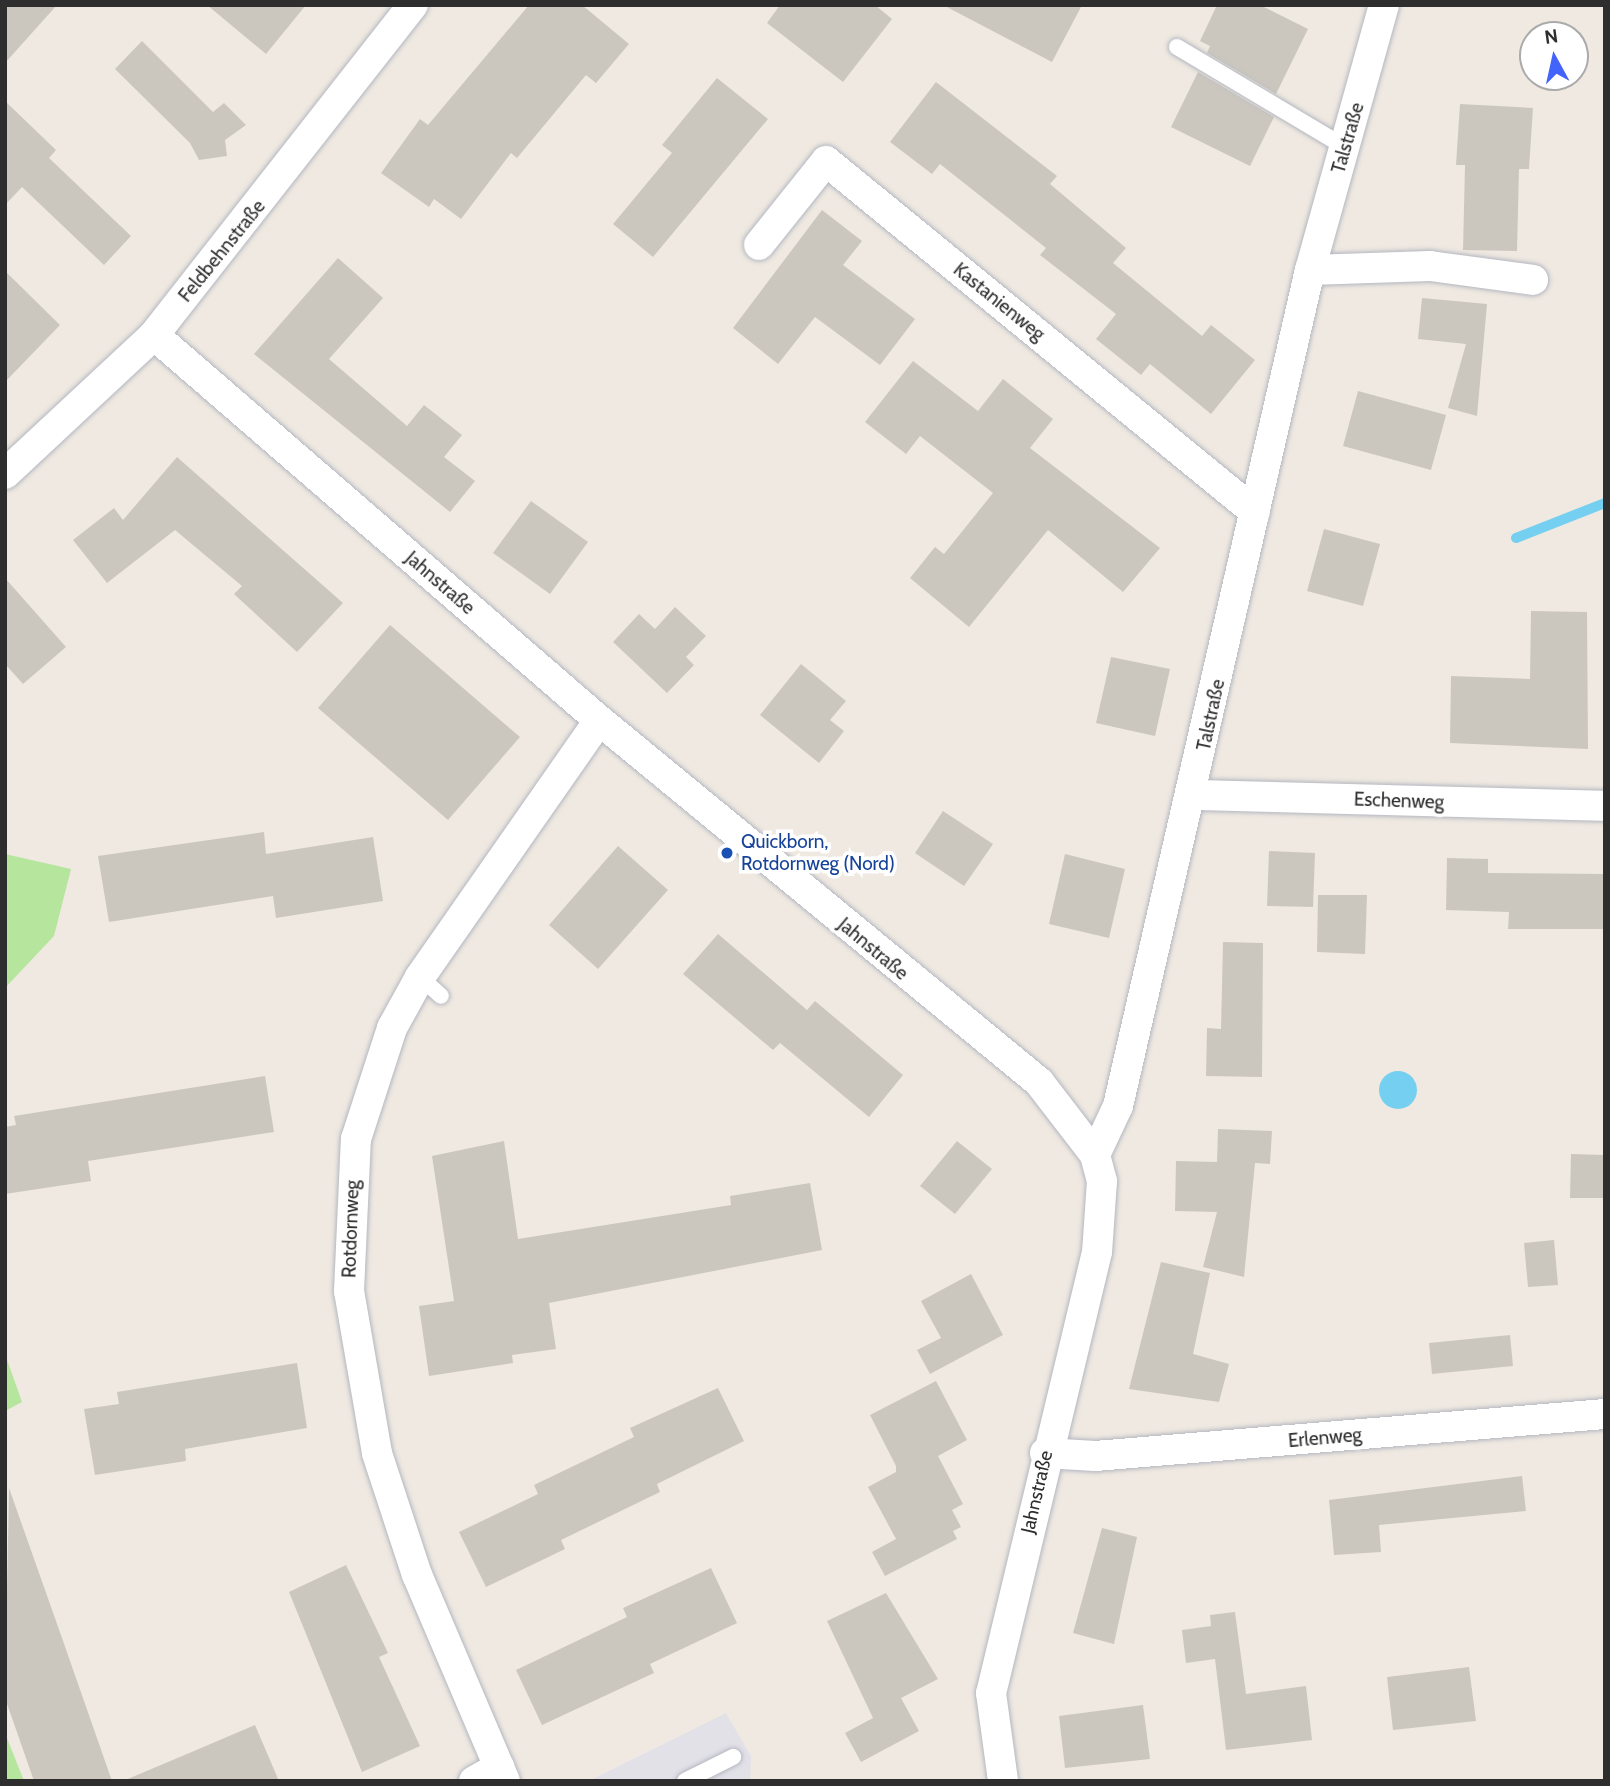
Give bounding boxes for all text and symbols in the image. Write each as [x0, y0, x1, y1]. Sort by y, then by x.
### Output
north arrow [1519, 21, 1589, 91]
text: N [1543, 24, 1560, 49]
street label: Talstraße [1327, 100, 1369, 176]
street label: Feldbehnstraße [174, 195, 270, 307]
street label: Kastanienweg [949, 258, 1049, 346]
street label: Jahnstraße [401, 547, 479, 619]
street label: Talstraße [1192, 677, 1230, 753]
street label: Eschenweg [1353, 788, 1445, 814]
place label: Quickborn, Rotdornweg (Nord) [741, 831, 895, 875]
marker: Quickborn, Rotdornweg (Nord) [719, 845, 735, 861]
street label: Jahnstraße [833, 913, 913, 985]
street label: Rotdornweg [338, 1180, 364, 1278]
street label: Erlenweg [1287, 1423, 1363, 1453]
street label: Jahnstraße [1016, 1448, 1058, 1536]

